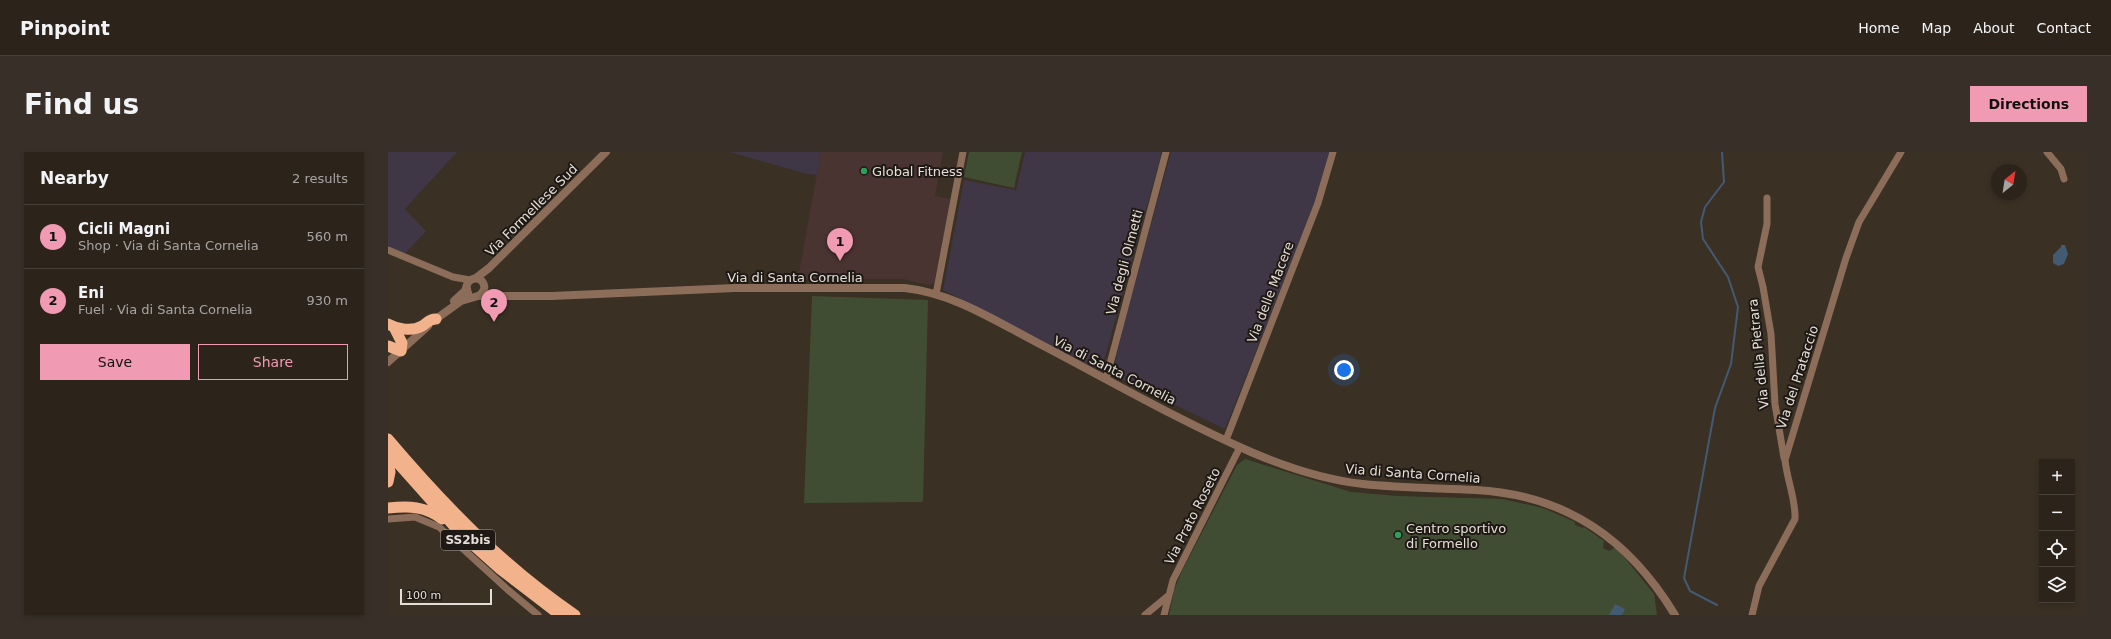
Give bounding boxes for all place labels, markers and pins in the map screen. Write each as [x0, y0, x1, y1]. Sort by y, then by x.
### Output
place label: Global Fitness [872, 164, 963, 179]
marker: Global Fitness [859, 166, 869, 176]
pin: 1 [827, 228, 853, 261]
pin: 2 [481, 289, 507, 322]
place label: Centro sportivo di Formello [1406, 521, 1506, 551]
marker: Centro sportivo di Formello [1393, 530, 1403, 540]

